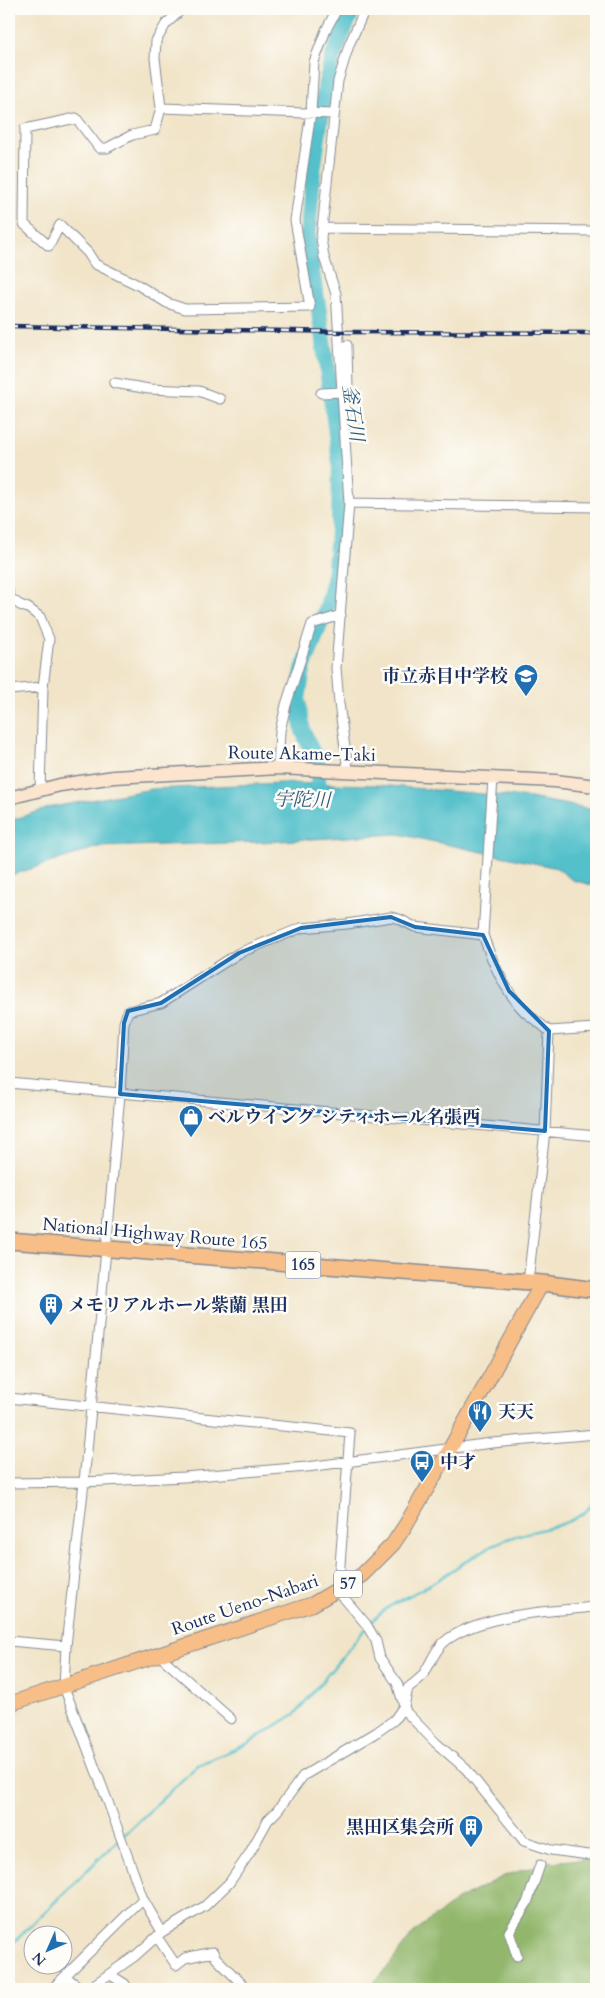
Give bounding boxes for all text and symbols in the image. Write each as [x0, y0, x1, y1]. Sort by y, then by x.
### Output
water label: 釜石川 [336, 383, 370, 445]
school or university icon: 市立赤目中学校 [513, 663, 539, 697]
place label: 市立赤目中学校 [382, 664, 508, 689]
street label: Route Akame-Taki [228, 740, 376, 768]
water label: 宇陀川 [273, 787, 333, 814]
shop icon: ベルウイング シティホール名張西 [178, 1104, 204, 1138]
place label: ベルウイング シティホール名張西 [208, 1105, 480, 1130]
street label: National Highway Route 165 [41, 1212, 269, 1256]
road number: 165 [286, 1252, 320, 1278]
building icon: メモリアルホール紫蘭 黒田 [38, 1292, 64, 1326]
place label: メモリアルホール紫蘭 黒田 [68, 1293, 288, 1318]
restaurant icon: 天天 [467, 1399, 493, 1433]
place label: 天天 [498, 1400, 534, 1425]
bus stop icon: 中才 [409, 1449, 435, 1483]
place label: 中才 [440, 1450, 476, 1475]
street label: Route Ueno-Nabari [168, 1568, 322, 1642]
road number: 57 [334, 1570, 362, 1598]
building icon: 黒田区集会所 [458, 1814, 484, 1848]
place label: 黒田区集会所 [346, 1815, 454, 1840]
north arrow [22, 1926, 72, 1976]
text: N [28, 1948, 50, 1970]

